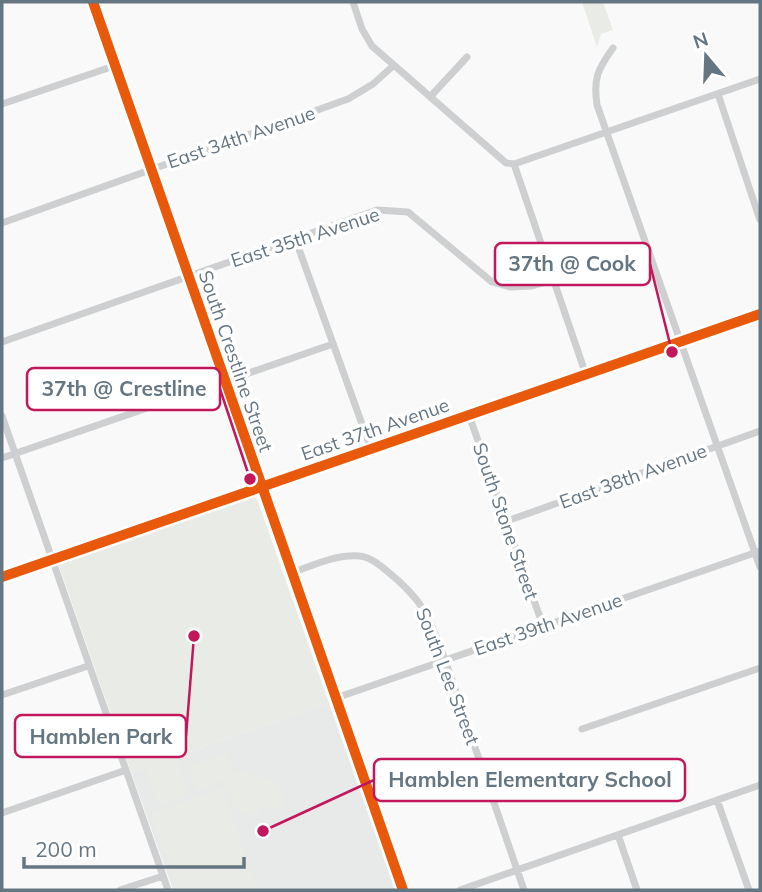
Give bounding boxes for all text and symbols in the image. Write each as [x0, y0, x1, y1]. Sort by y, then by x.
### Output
north arrow [671, 21, 741, 91]
text: N [690, 26, 711, 54]
street label: East 34th Avenue [164, 100, 318, 174]
street label: East 35th Avenue [228, 202, 382, 272]
callout: 37th @ Cook [495, 243, 650, 285]
text: 37th @ Cook [508, 250, 636, 276]
street label: South Crestline Street [194, 267, 278, 455]
callout: 37th @ Crestline [27, 368, 220, 410]
text: 37th @ Crestline [41, 375, 207, 401]
street label: East 37th Avenue [298, 392, 452, 466]
street label: East 38th Avenue [556, 438, 710, 514]
street label: South Stone Street [468, 439, 544, 603]
street label: East 39th Avenue [471, 587, 625, 661]
street label: South Lee Street [411, 604, 485, 748]
callout: Hamblen Park [15, 715, 186, 757]
text: Hamblen Park [30, 723, 173, 749]
callout: Hamblen Elementary School [374, 759, 685, 801]
text: Hamblen Elementary School [388, 766, 672, 792]
scale bar [24, 826, 245, 870]
text: 200 m [35, 836, 97, 862]

